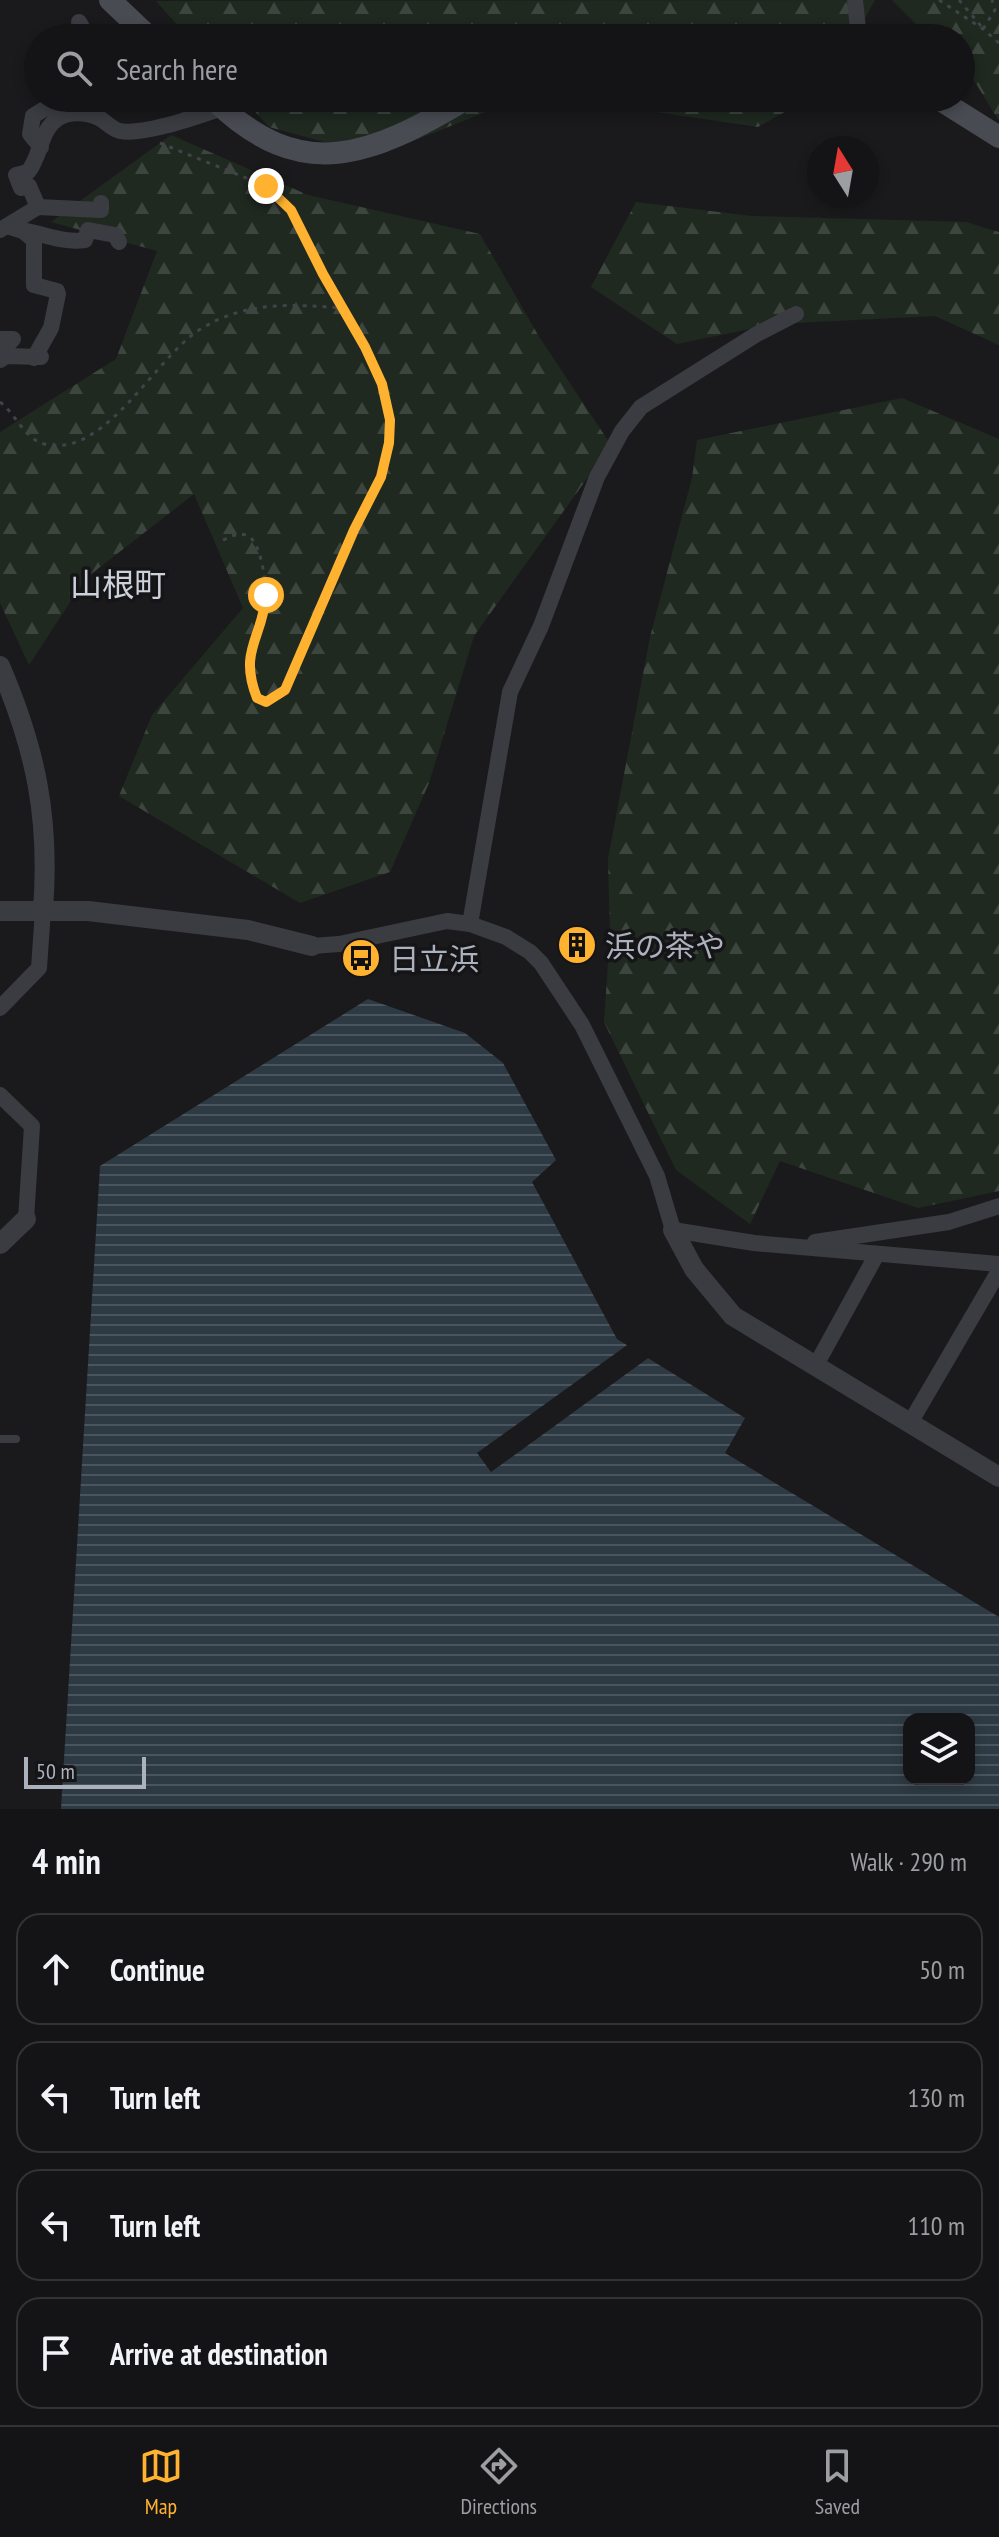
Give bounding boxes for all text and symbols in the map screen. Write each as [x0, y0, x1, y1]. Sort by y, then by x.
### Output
search box [24, 24, 975, 112]
icon: search [52, 46, 96, 90]
text: Search here [116, 49, 238, 88]
north arrow [807, 136, 879, 208]
route end [248, 168, 284, 204]
district label: 山根町 [70, 563, 166, 605]
route start [248, 577, 284, 613]
building icon: 浜の茶や [556, 924, 598, 966]
place label: 浜の茶や [605, 926, 725, 965]
bus stop icon: 日立浜 [340, 937, 382, 979]
place label: 日立浜 [389, 939, 479, 978]
map controls [903, 1713, 975, 1785]
button: layers [903, 1713, 975, 1785]
scale bar [24, 1753, 146, 1789]
text: 50 m [36, 1757, 75, 1785]
text: 4 min [32, 1839, 101, 1883]
text: Walk · 290 m [850, 1845, 967, 1878]
icon: ahead [34, 1947, 78, 1991]
text: Continue [110, 1950, 205, 1989]
text: 50 m [919, 1953, 965, 1986]
icon: left [34, 2075, 78, 2119]
text: Turn left [110, 2078, 200, 2117]
text: 130 m [907, 2081, 965, 2114]
icon: left [34, 2203, 78, 2247]
text: Turn left [110, 2206, 200, 2245]
text: 110 m [907, 2209, 965, 2242]
icon: arrive [34, 2331, 78, 2375]
text: Arrive at destination [110, 2334, 328, 2373]
tab: Map [139, 2444, 183, 2520]
tab: Directions [461, 2444, 537, 2520]
tab: Saved [815, 2444, 860, 2520]

